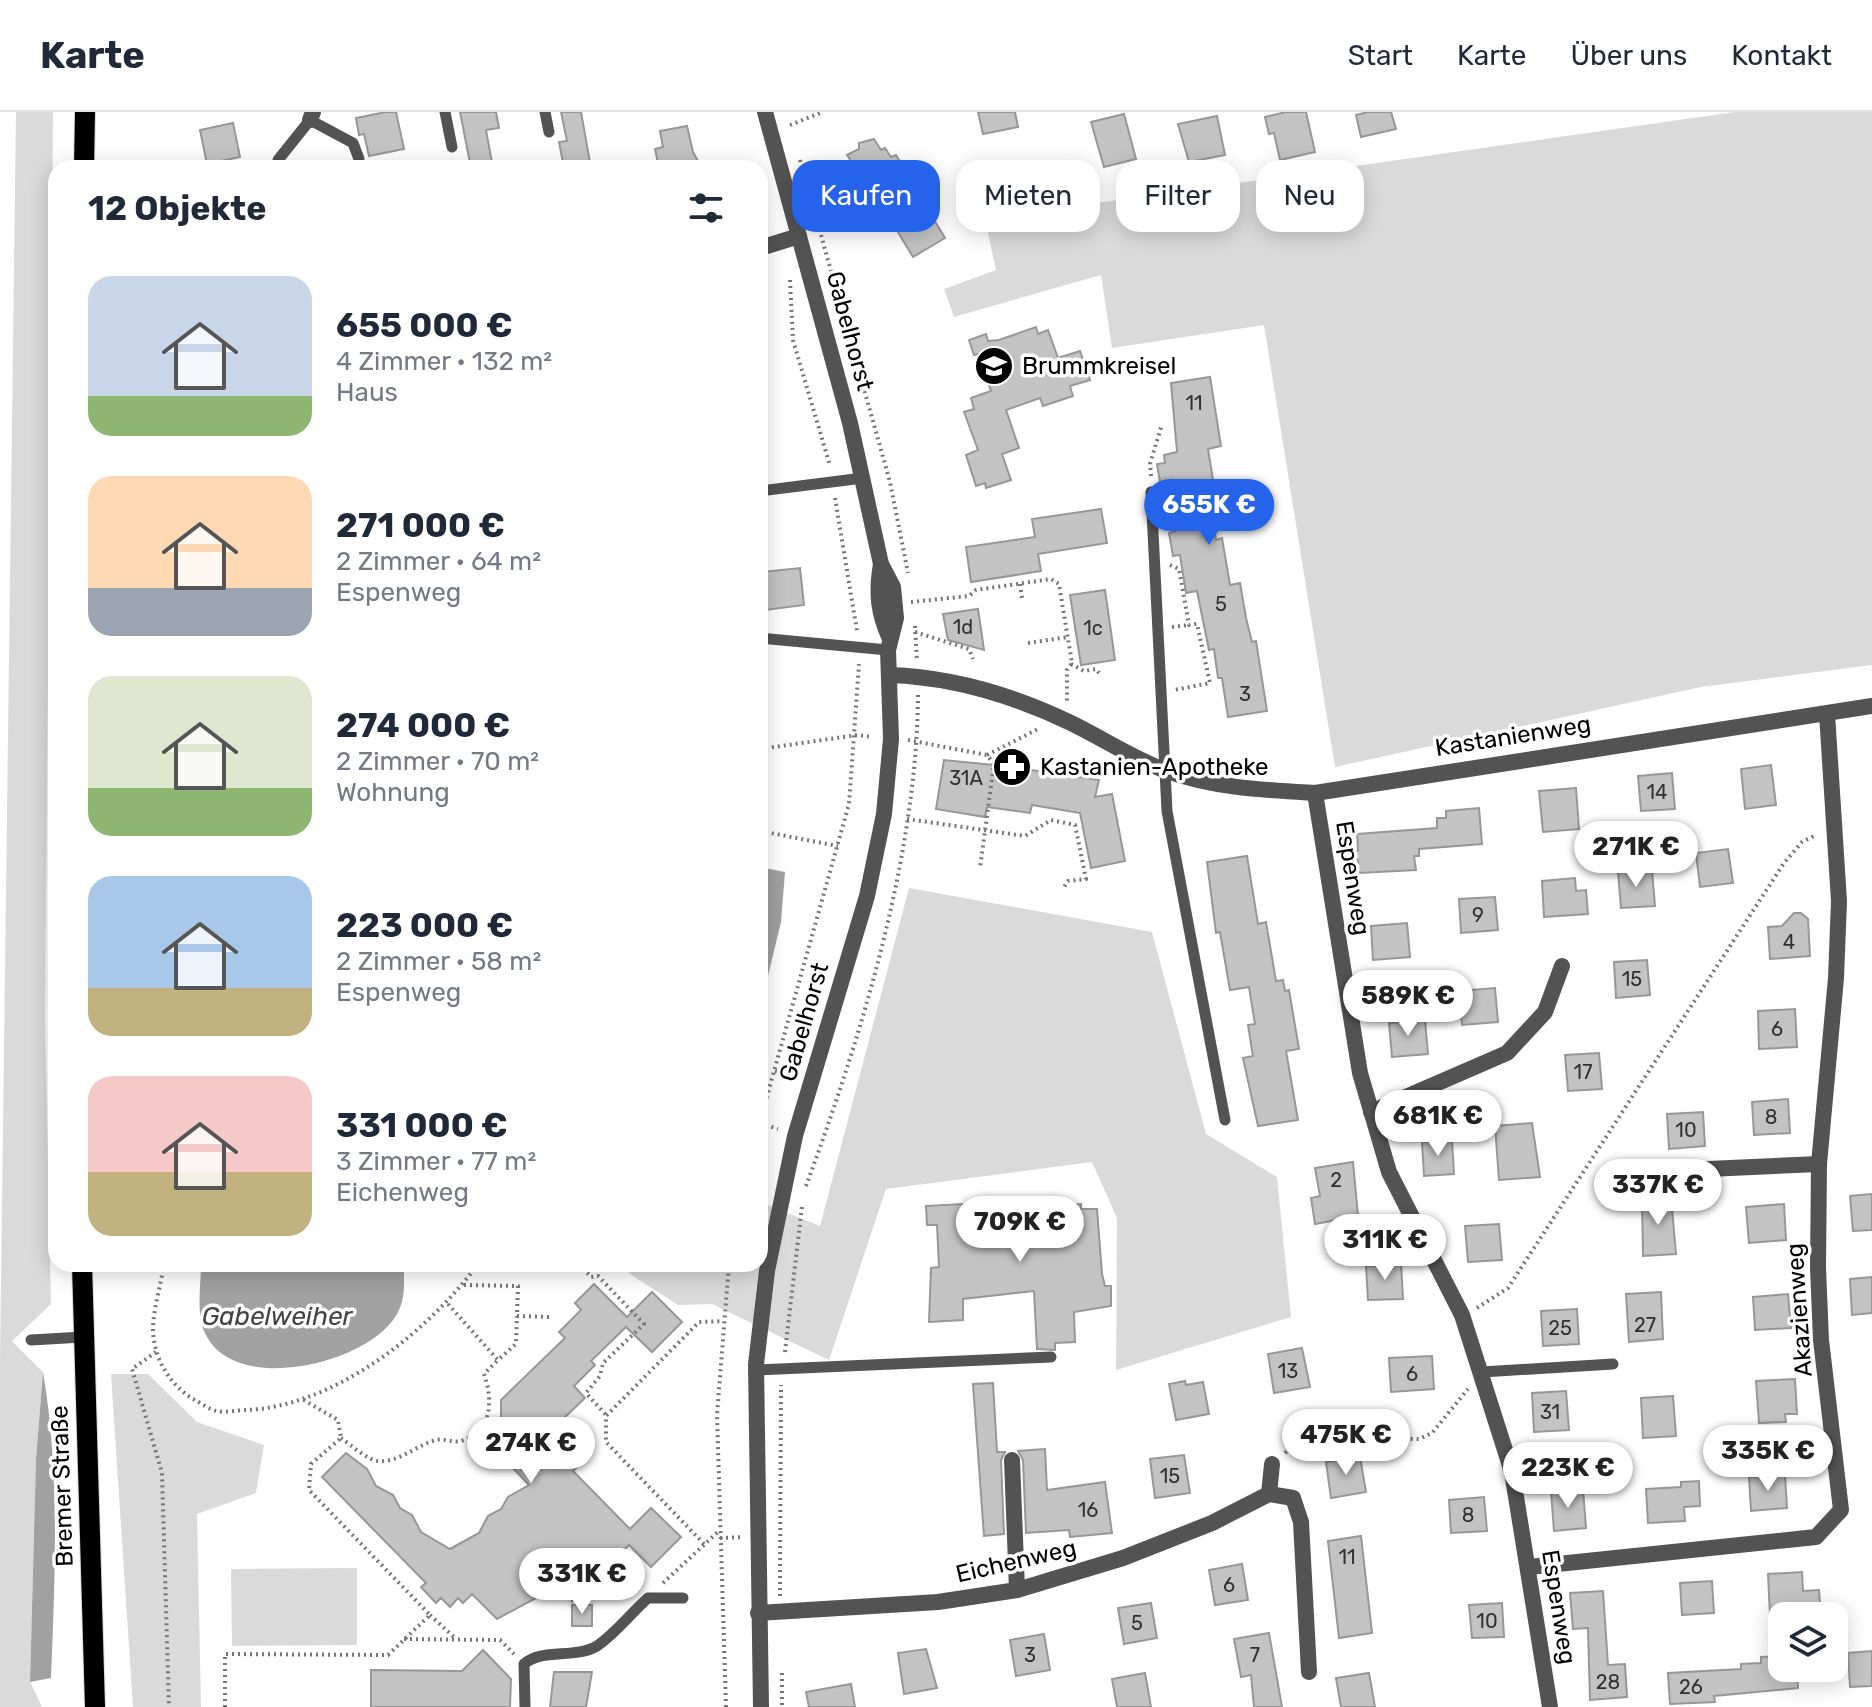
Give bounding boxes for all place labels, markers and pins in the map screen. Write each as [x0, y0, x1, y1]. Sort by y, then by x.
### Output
school or university icon: Brummkreisel [973, 345, 1015, 387]
place label: Brummkreisel [1022, 352, 1176, 380]
pin: 655K € [1144, 479, 1274, 547]
pharmacy icon: Kastanien-Apotheke [991, 746, 1033, 788]
place label: Kastanien-Apotheke [1040, 753, 1268, 781]
pin: 271K € [1571, 821, 1701, 889]
pin: 589K € [1343, 970, 1473, 1038]
pin: 681K € [1373, 1090, 1503, 1158]
pin: 337K € [1593, 1159, 1723, 1227]
pin: 709K € [955, 1196, 1085, 1264]
pin: 311K € [1320, 1214, 1450, 1282]
pin: 475K € [1281, 1409, 1411, 1477]
pin: 274K € [466, 1417, 596, 1485]
pin: 335K € [1703, 1425, 1833, 1493]
pin: 223K € [1503, 1442, 1633, 1510]
pin: 331K € [517, 1548, 647, 1616]

